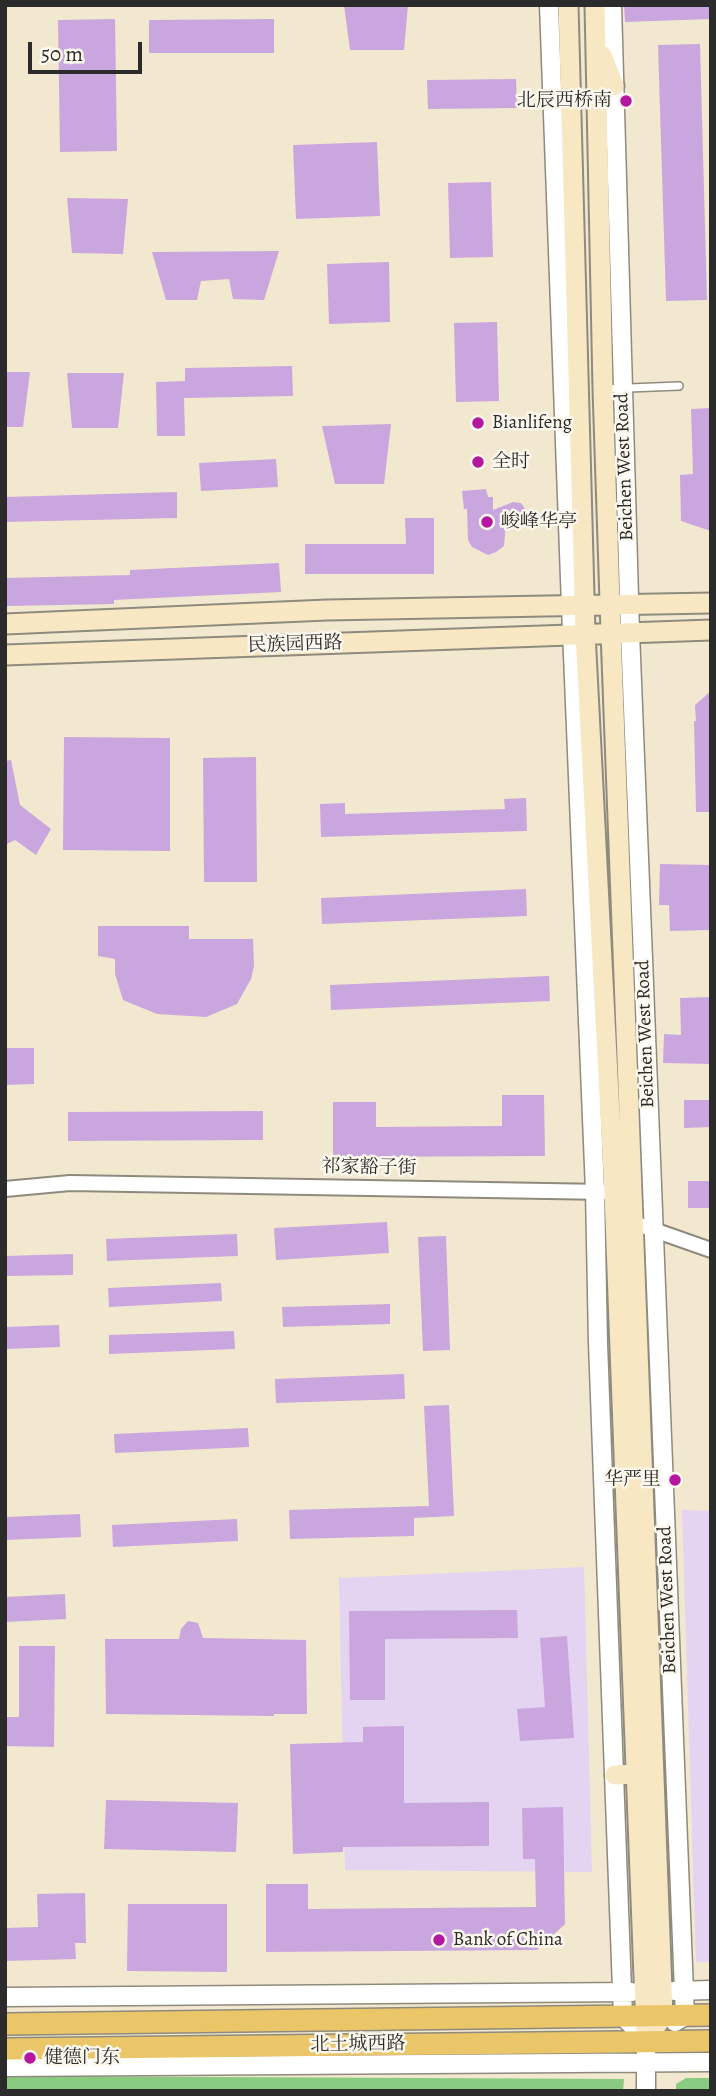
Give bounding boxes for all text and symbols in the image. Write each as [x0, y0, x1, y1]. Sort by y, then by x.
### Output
scale bar [32, 28, 145, 72]
text: 50 m [41, 40, 83, 68]
place label: 北辰西桥南 [517, 90, 612, 112]
marker: 北辰西桥南 [618, 93, 634, 109]
street label: Beichen West Road [611, 393, 639, 541]
place label: Bianlifeng [492, 412, 572, 434]
marker: Bianlifeng [470, 415, 486, 431]
place label: 全时 [492, 451, 530, 473]
marker: 全时 [470, 454, 486, 470]
place label: 峻峰华亭 [501, 511, 577, 533]
marker: 峻峰华亭 [479, 514, 495, 530]
street label: 民族园西路 [247, 632, 343, 658]
street label: Beichen West Road [632, 960, 660, 1108]
street label: 祁家豁子街 [321, 1156, 417, 1180]
place label: 华严里 [604, 1469, 661, 1491]
marker: 华严里 [667, 1472, 683, 1488]
street label: Beichen West Road [654, 1526, 682, 1674]
place label: Bank of China [453, 1929, 563, 1951]
marker: Bank of China [431, 1932, 447, 1948]
street label: 北土城西路 [310, 2033, 406, 2057]
place label: 健德门东 [44, 2047, 120, 2069]
marker: 健德门东 [22, 2050, 38, 2066]

